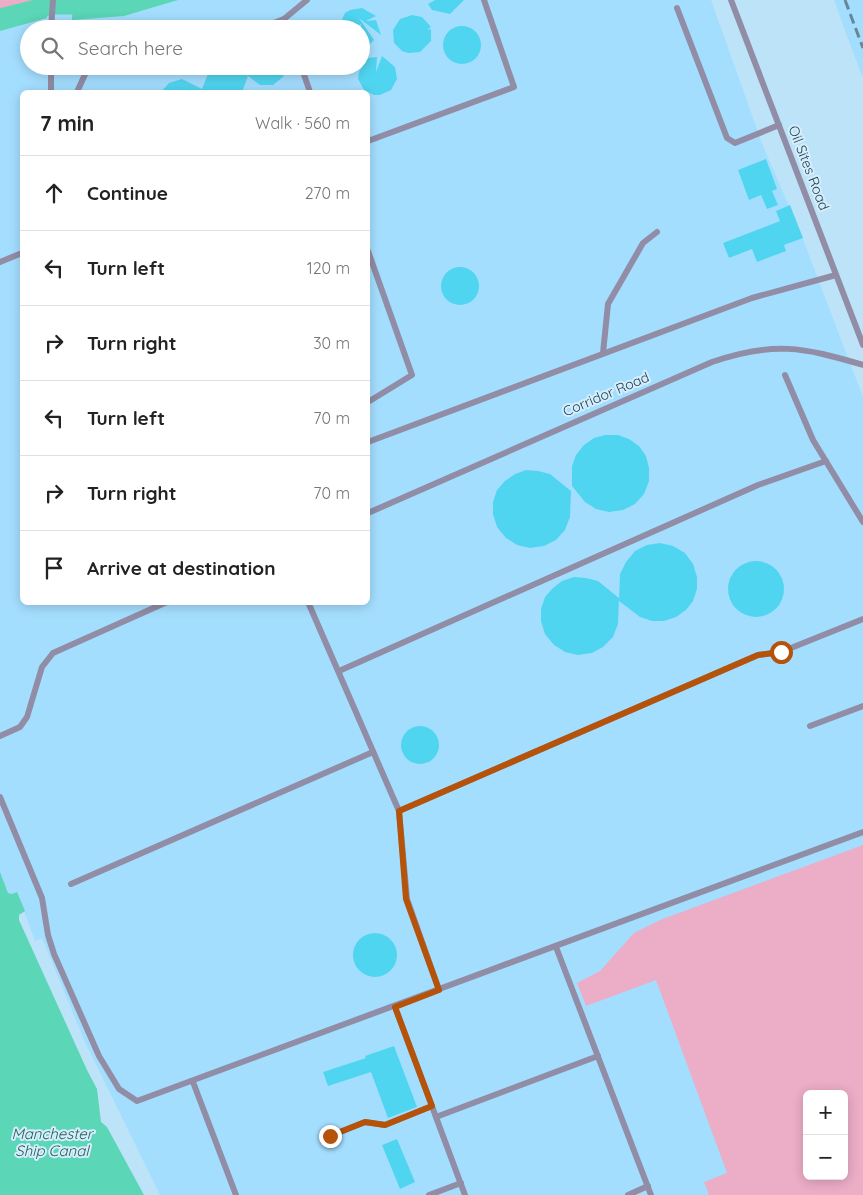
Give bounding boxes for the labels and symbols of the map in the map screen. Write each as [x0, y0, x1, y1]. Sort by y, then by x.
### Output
street label: Oil Sites Road [785, 123, 833, 213]
street label: Corridor Road [560, 368, 652, 420]
route start [770, 641, 793, 664]
water label: Manchester Ship Canal [11, 1124, 95, 1160]
route end [319, 1125, 342, 1148]

